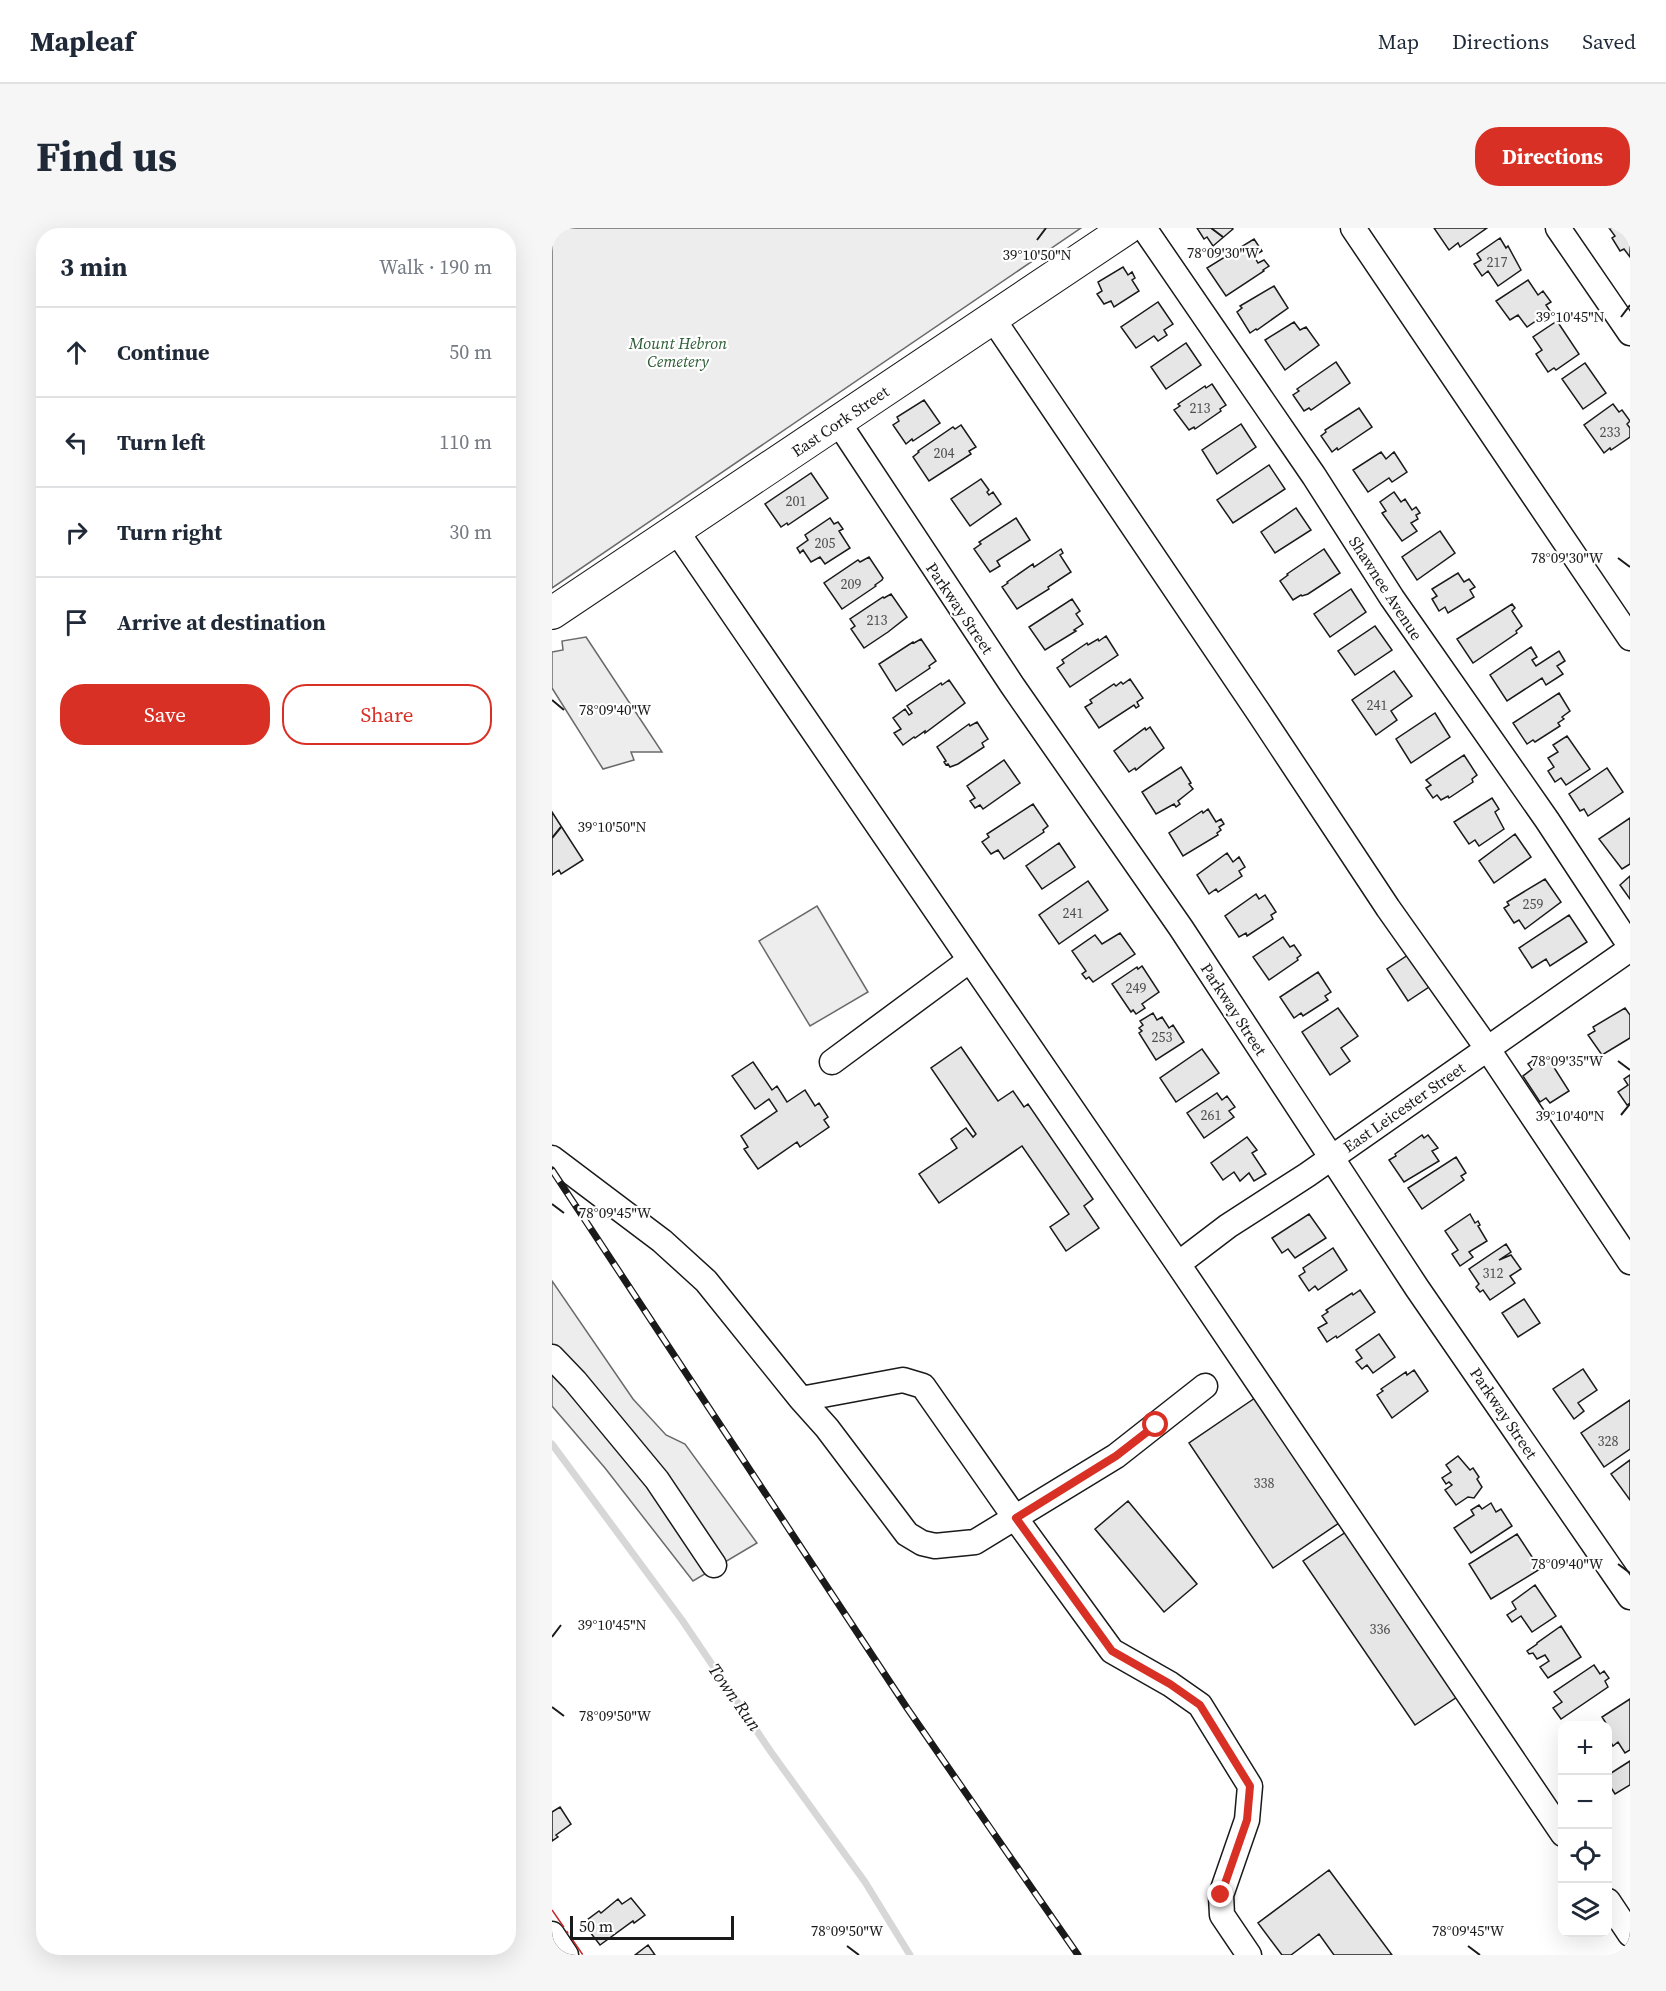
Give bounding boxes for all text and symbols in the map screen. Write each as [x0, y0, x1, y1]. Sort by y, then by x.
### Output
text: Mapleaf [30, 22, 134, 60]
text: Map [1378, 27, 1419, 56]
text: Directions [1452, 27, 1549, 56]
text: Saved [1582, 27, 1636, 56]
text: Find us [36, 127, 177, 185]
button: Directions [1475, 127, 1630, 186]
text: 78°09'30"W [1187, 242, 1260, 263]
text: 39°10'50"N [1002, 244, 1072, 265]
text: 3 min [60, 249, 127, 285]
house number: 217 [1487, 252, 1508, 272]
text: Walk · 190 m [379, 253, 492, 281]
text: 39°10'45"N [1535, 306, 1605, 327]
park label: Mount Hebron Cemetery [628, 332, 727, 372]
icon: ahead [60, 336, 93, 369]
text: Continue [117, 337, 210, 367]
text: 50 m [449, 338, 492, 366]
street label: East Cork Street [787, 380, 894, 462]
house number: 213 [1190, 398, 1211, 418]
house number: 233 [1600, 422, 1621, 442]
icon: left [60, 426, 93, 459]
text: Turn left [117, 427, 205, 457]
text: 110 m [439, 428, 492, 456]
house number: 204 [934, 443, 955, 463]
house number: 201 [786, 491, 807, 511]
icon: right [60, 516, 93, 549]
text: Turn right [117, 517, 222, 547]
text: 30 m [449, 518, 492, 546]
street label: Shawnee Avenue [1344, 532, 1428, 644]
house number: 205 [815, 533, 836, 553]
text: 78°09'30"W [1531, 547, 1604, 568]
street label: Parkway Street [921, 558, 999, 659]
house number: 209 [841, 574, 862, 594]
icon: arrive [60, 606, 93, 639]
text: Arrive at destination [117, 607, 326, 637]
house number: 213 [867, 610, 888, 630]
button: Save [60, 684, 270, 745]
button: Share [282, 684, 492, 745]
house number: 241 [1367, 695, 1388, 715]
text: 78°09'40"W [579, 699, 652, 720]
text: 39°10'50"N [577, 816, 647, 837]
house number: 259 [1523, 894, 1544, 914]
house number: 241 [1063, 903, 1084, 923]
street label: Parkway Street [1196, 959, 1273, 1060]
house number: 249 [1126, 978, 1147, 998]
house number: 253 [1152, 1027, 1173, 1047]
text: 78°09'35"W [1531, 1050, 1604, 1071]
street label: East Leicester Street [1339, 1056, 1470, 1157]
house number: 261 [1201, 1105, 1222, 1125]
text: 39°10'40"N [1535, 1105, 1605, 1126]
text: 78°09'45"W [579, 1202, 652, 1223]
house number: 312 [1483, 1263, 1504, 1283]
street label: Parkway Street [1465, 1363, 1543, 1464]
route start [1142, 1411, 1168, 1437]
house number: 328 [1598, 1431, 1619, 1451]
house number: 338 [1254, 1473, 1275, 1493]
text: 78°09'40"W [1531, 1553, 1604, 1574]
text: 39°10'45"N [577, 1614, 647, 1635]
house number: 336 [1370, 1619, 1391, 1639]
water label: Town Run [702, 1658, 768, 1736]
text: 78°09'50"W [579, 1705, 652, 1726]
map controls [1558, 1721, 1612, 1937]
button: + [1558, 1721, 1612, 1775]
button: − [1558, 1775, 1612, 1829]
button: locate [1558, 1829, 1612, 1883]
route end [1207, 1881, 1233, 1907]
button: layers [1558, 1883, 1612, 1937]
scale bar [570, 1913, 734, 1940]
text: 50 m [579, 1915, 613, 1937]
text: 78°09'50"W [811, 1920, 884, 1941]
text: 78°09'45"W [1432, 1920, 1505, 1941]

